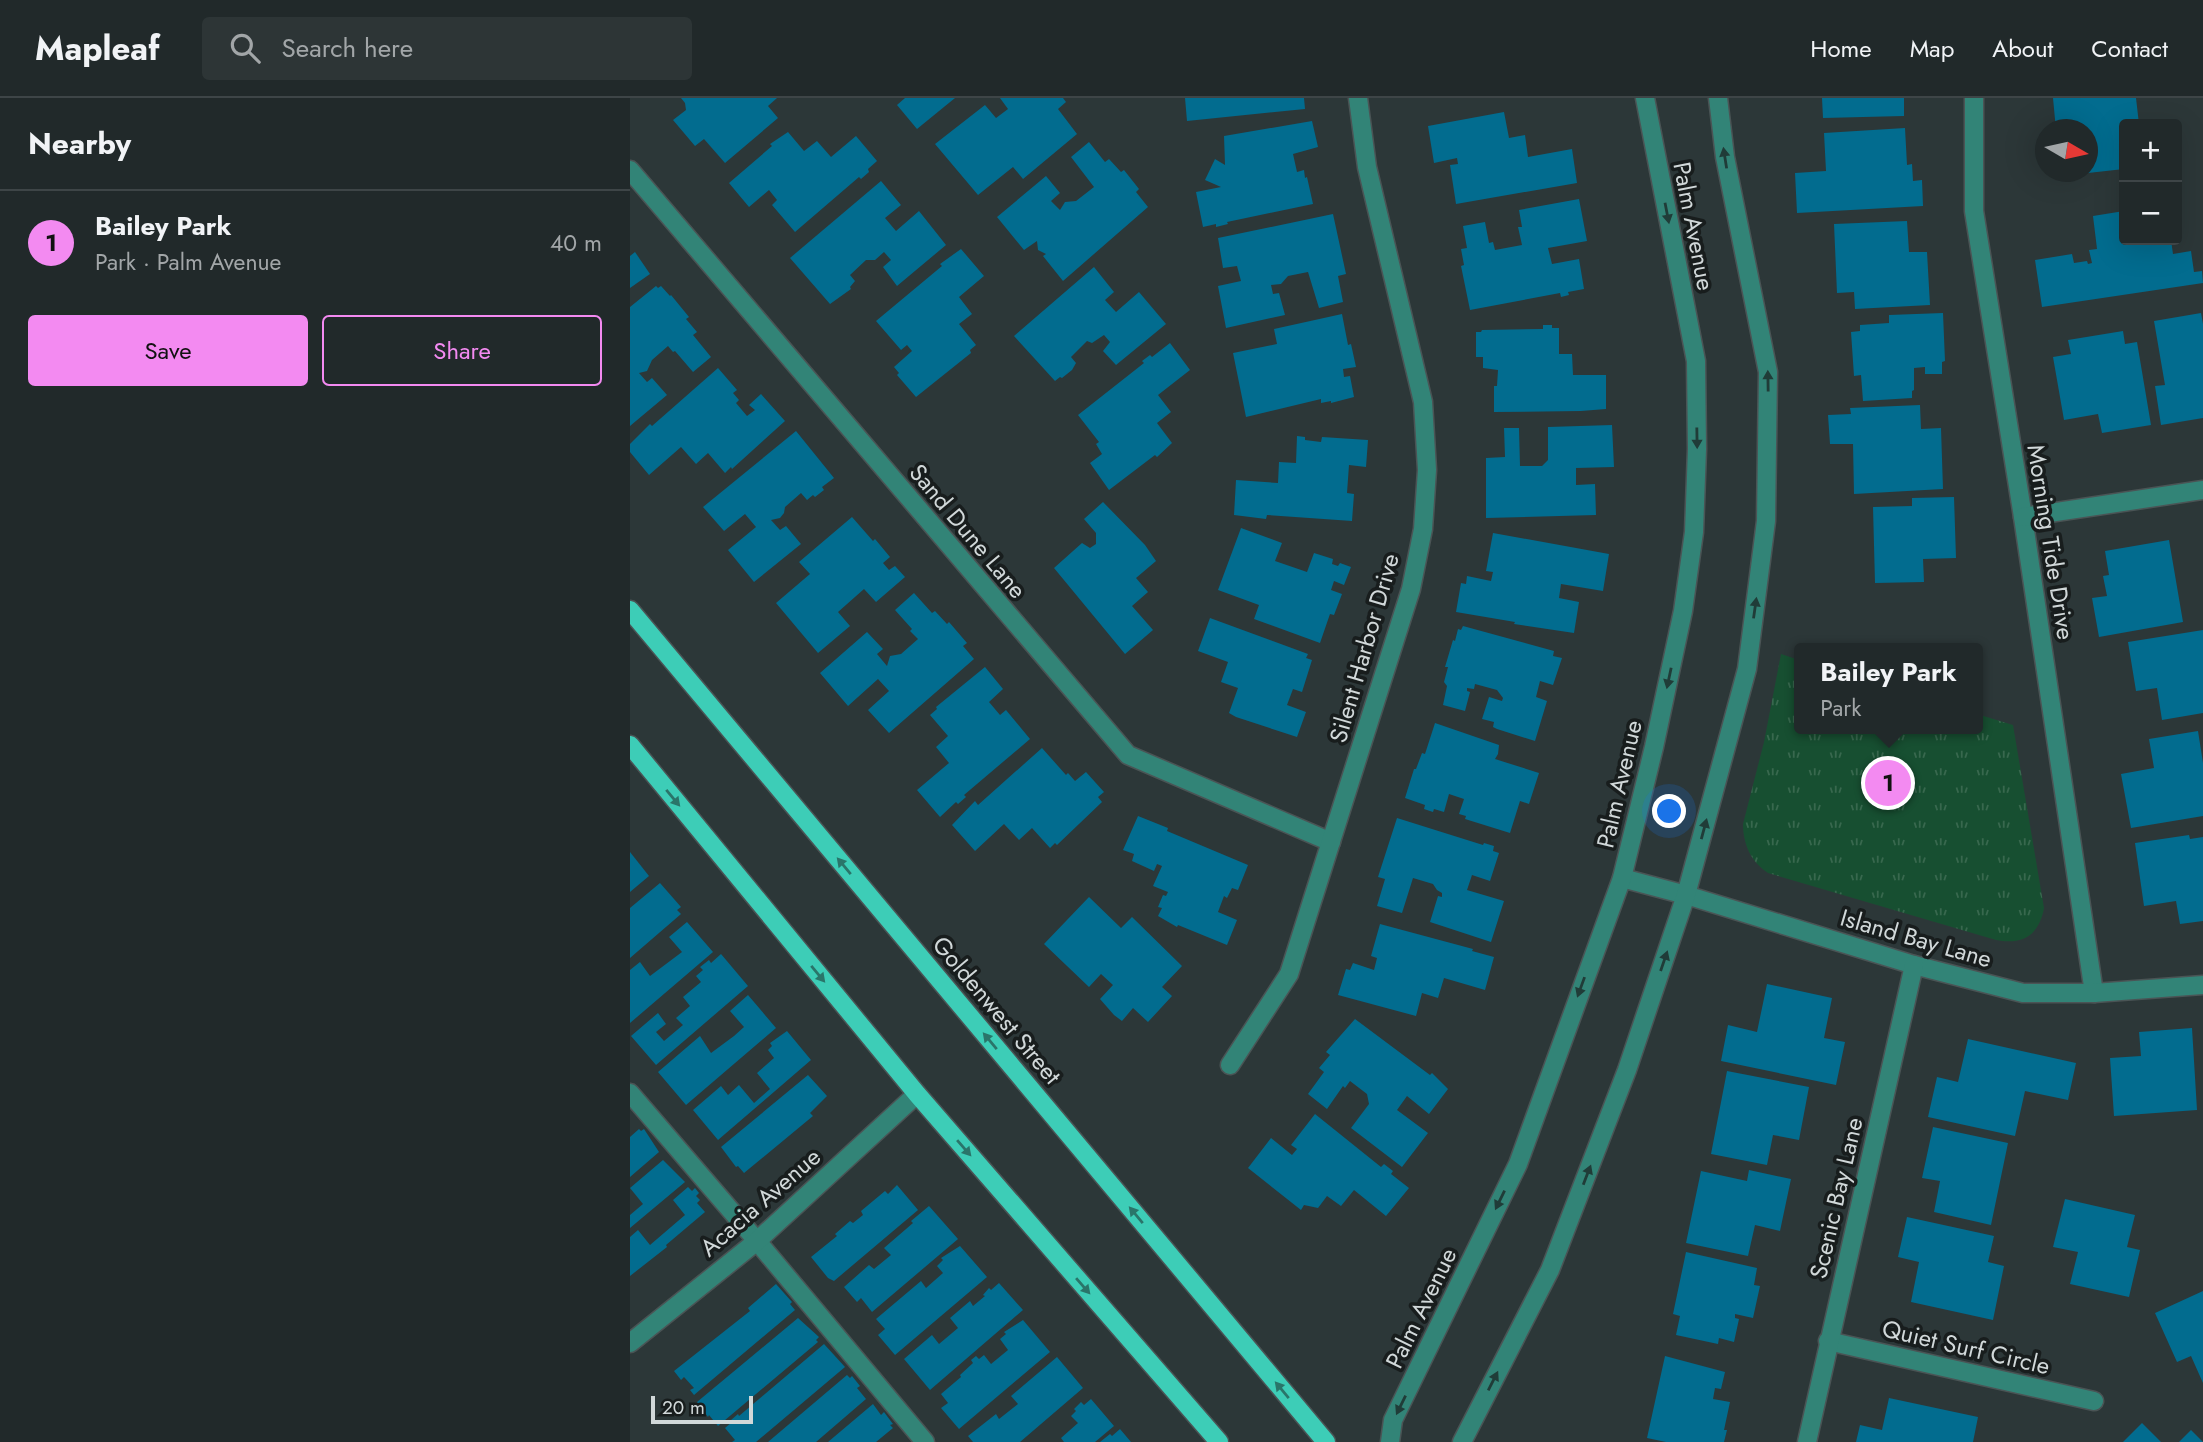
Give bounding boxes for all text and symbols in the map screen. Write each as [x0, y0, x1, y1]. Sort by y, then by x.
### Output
search box [202, 17, 692, 80]
text: Mapleaf [35, 25, 160, 72]
icon: search [226, 29, 264, 67]
text: Search here [282, 29, 413, 67]
text: Home [1810, 31, 1872, 66]
text: Map [1910, 31, 1954, 66]
text: About [1992, 31, 2053, 66]
text: Contact [2091, 31, 2168, 66]
north arrow [2035, 119, 2098, 182]
map controls [2119, 119, 2182, 245]
button: + [2119, 119, 2182, 182]
text: Nearby [28, 122, 131, 165]
one-way arrow [1719, 147, 1730, 169]
street label: Palm Avenue [1664, 159, 1724, 293]
button: − [2119, 182, 2182, 245]
one-way arrow [1661, 202, 1672, 224]
text: Bailey Park [95, 207, 231, 245]
text: 1 [45, 226, 57, 260]
text: 40 m [550, 226, 602, 260]
text: Park · Palm Avenue [95, 245, 281, 279]
button: Save [28, 315, 308, 386]
button: Share [322, 315, 602, 386]
one-way arrow [1762, 370, 1774, 392]
one-way arrow [1691, 427, 1703, 449]
street label: Morning Tide Drive [2018, 442, 2084, 642]
street label: Sand Dune Lane [901, 456, 1035, 606]
street label: Silent Harbor Drive [1320, 549, 1408, 747]
one-way arrow [1750, 596, 1761, 618]
popup [1794, 643, 1983, 734]
text: Bailey Park [1820, 653, 1957, 691]
one-way arrow [1663, 667, 1674, 689]
text: Park [1820, 691, 1861, 725]
street label: Palm Avenue [1587, 717, 1651, 851]
pin: 1 [1865, 757, 1911, 809]
one-way arrow [666, 789, 681, 807]
your location [1652, 794, 1686, 828]
one-way arrow [1699, 818, 1710, 840]
one-way arrow [837, 858, 852, 875]
street label: Island Bay Lane [1836, 900, 1996, 976]
street label: Goldenwest Street [924, 928, 1070, 1092]
one-way arrow [1659, 950, 1670, 971]
one-way arrow [811, 964, 826, 982]
one-way arrow [1576, 977, 1587, 998]
one-way arrow [983, 1032, 998, 1049]
street label: Scenic Bay Lane [1800, 1114, 1872, 1282]
one-way arrow [956, 1139, 972, 1157]
street label: Acacia Avenue [692, 1140, 828, 1264]
one-way arrow [1581, 1164, 1592, 1185]
one-way arrow [1494, 1190, 1506, 1210]
one-way arrow [1129, 1207, 1144, 1224]
street label: Palm Avenue [1377, 1242, 1465, 1374]
one-way arrow [1075, 1277, 1090, 1294]
street label: Quiet Surf Circle [1879, 1311, 2053, 1383]
one-way arrow [1487, 1371, 1498, 1391]
one-way arrow [1275, 1381, 1290, 1398]
scale bar [651, 1393, 752, 1425]
text: 20 m [662, 1394, 705, 1421]
one-way arrow [1395, 1395, 1406, 1415]

